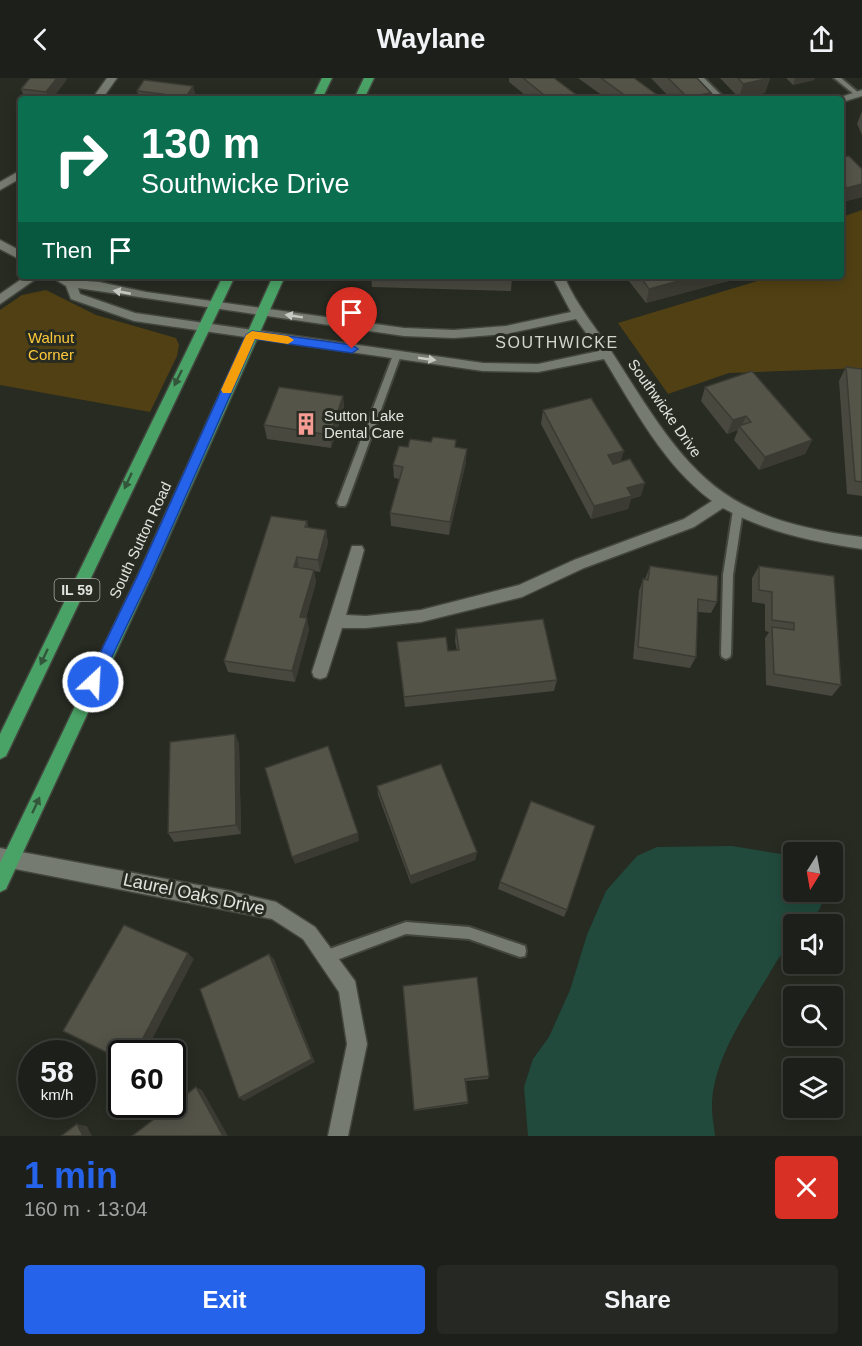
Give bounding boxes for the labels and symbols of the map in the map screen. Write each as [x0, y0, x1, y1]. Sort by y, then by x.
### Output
one-way arrow [112, 287, 131, 296]
pin [326, 287, 377, 349]
one-way arrow [284, 311, 303, 320]
park label: Walnut Corner [28, 329, 75, 363]
district label: SOUTHWICKE [495, 334, 619, 351]
one-way arrow [417, 354, 436, 364]
street label: Southwicke Drive [625, 356, 705, 460]
one-way arrow [173, 370, 182, 387]
place label: Sutton Lake Dental Care [324, 407, 404, 441]
building icon: Sutton Lake Dental Care [293, 411, 319, 437]
one-way arrow [124, 473, 133, 490]
street label: South Sutton Road [106, 479, 174, 601]
road number: IL 59 [54, 579, 100, 601]
one-way arrow [40, 649, 49, 666]
position arrow [61, 650, 125, 714]
one-way arrow [31, 797, 40, 814]
north arrow [783, 842, 843, 902]
street label: Laurel Oaks Drive [121, 869, 267, 919]
speed limit sign: 60 [108, 1040, 186, 1118]

